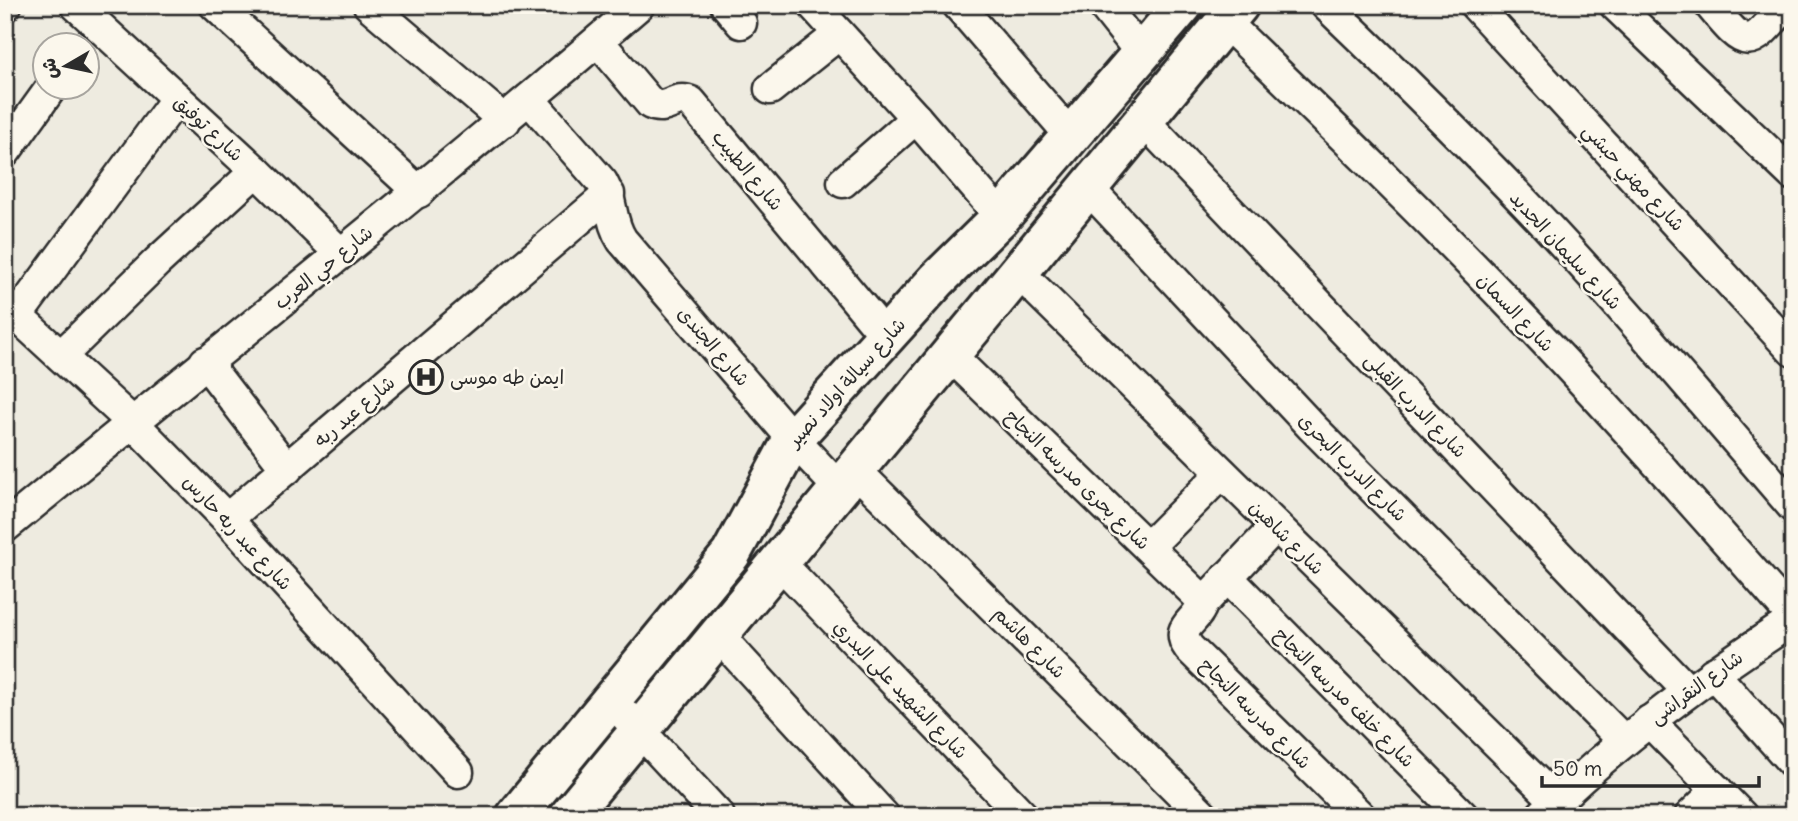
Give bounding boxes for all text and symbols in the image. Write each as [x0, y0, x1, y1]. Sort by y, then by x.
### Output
north arrow [32, 32, 102, 102]
text: ش [36, 56, 63, 81]
street label: شارع توفيق [168, 90, 249, 168]
street label: شارع مهني حبشي [1574, 118, 1690, 239]
street label: شارع الطبيب [706, 125, 789, 217]
street label: شارع سليمان الجديد [1503, 186, 1627, 316]
street label: شارع حي العرب [269, 220, 380, 318]
street label: شارع السمان [1471, 268, 1560, 358]
street label: شارع الجندى [671, 301, 755, 392]
street label: شارع سيالة اولاد نصير [780, 312, 912, 454]
street label: شارع الدرب القبلى [1358, 347, 1472, 464]
hospital icon: ايمن طه موسى [407, 358, 445, 396]
place label: ايمن طه موسى [450, 365, 564, 390]
street label: شارع عبد ربه [308, 370, 401, 453]
street label: شارع بحرى مدرسه النجاح [999, 404, 1156, 556]
street label: شارع الدرب البحرى [1292, 408, 1412, 528]
street label: شارع عبد ربه حارس [177, 469, 298, 596]
street label: شارع شاهين [1243, 494, 1330, 581]
street label: شارع هاشم [987, 601, 1071, 685]
street label: شارع الشهيد على البدري [826, 615, 973, 766]
street label: شارع خلف مدرسه النجاح [1268, 622, 1420, 774]
street label: شارع النقراشى [1645, 645, 1749, 731]
street label: شارع مدرسه النجاح [1194, 652, 1317, 775]
scale bar [1542, 744, 1759, 788]
text: 50 m [1553, 755, 1602, 782]

